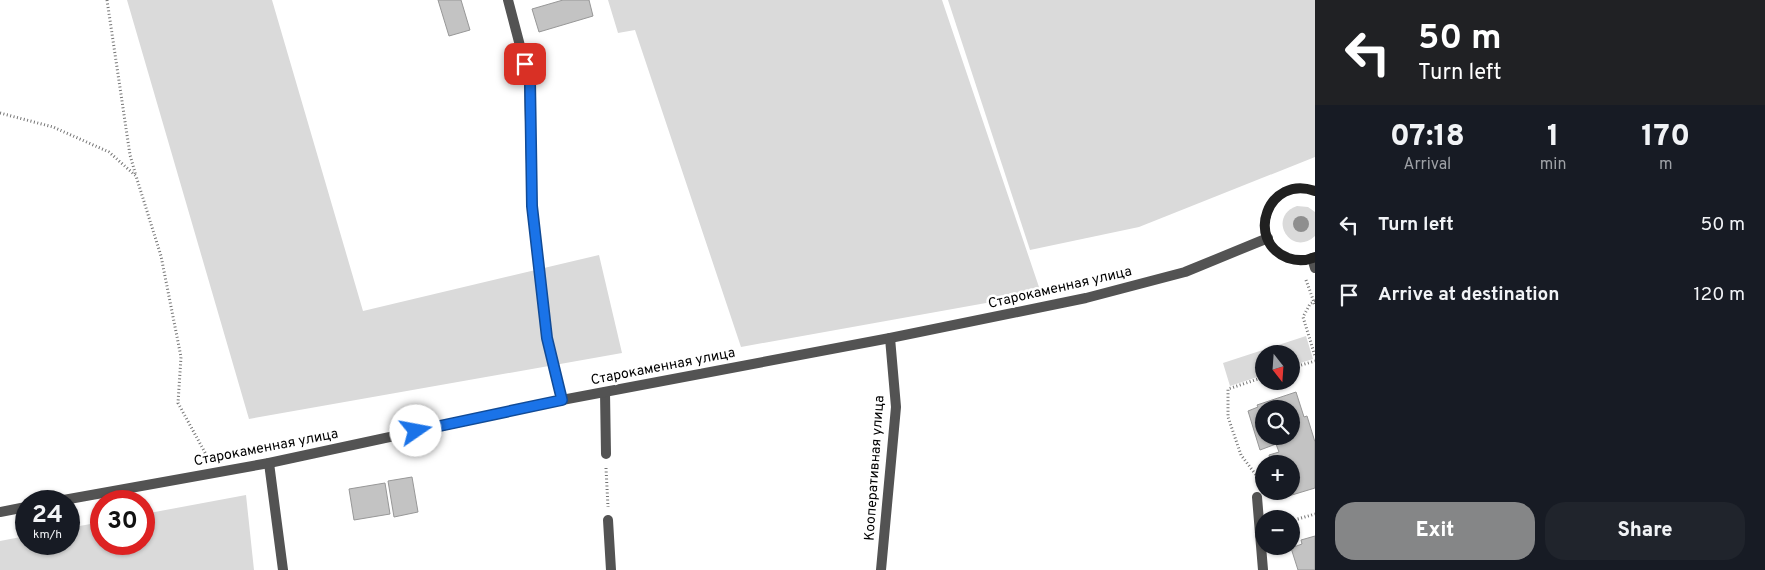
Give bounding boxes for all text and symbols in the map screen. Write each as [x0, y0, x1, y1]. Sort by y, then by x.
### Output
text: 50 m [1418, 17, 1502, 61]
icon: left [1335, 20, 1400, 85]
pin [504, 43, 546, 85]
icon: arrive [511, 50, 539, 78]
text: Turn left [1418, 60, 1501, 87]
text: 07:18 [1390, 119, 1465, 156]
text: 1 [1547, 119, 1559, 156]
text: 170 [1641, 119, 1690, 156]
text: Arrival [1404, 155, 1451, 175]
text: min [1540, 155, 1566, 175]
text: m [1659, 155, 1672, 175]
icon: left [1335, 211, 1363, 239]
text: Turn left [1378, 213, 1454, 237]
text: 50 m [1700, 213, 1745, 237]
street label: Старокаменная улица [987, 263, 1133, 313]
icon: arrive [1335, 281, 1363, 309]
text: Arrive at destination [1378, 283, 1559, 307]
text: 120 m [1694, 283, 1745, 307]
street label: Старокаменная улица [589, 345, 737, 389]
north arrow [1255, 345, 1300, 390]
map controls [1255, 345, 1300, 555]
street label: Кооперативная улица [861, 395, 889, 541]
button: search [1255, 400, 1300, 445]
position arrow [389, 404, 441, 456]
street label: Старокаменная улица [192, 426, 340, 470]
button: + [1255, 455, 1300, 500]
speed limit sign: 30 [90, 490, 155, 555]
text: 24 [32, 500, 63, 532]
button: Exit [1335, 502, 1535, 560]
button: Share [1545, 502, 1745, 560]
button: − [1255, 510, 1300, 555]
text: km/h [33, 527, 62, 543]

